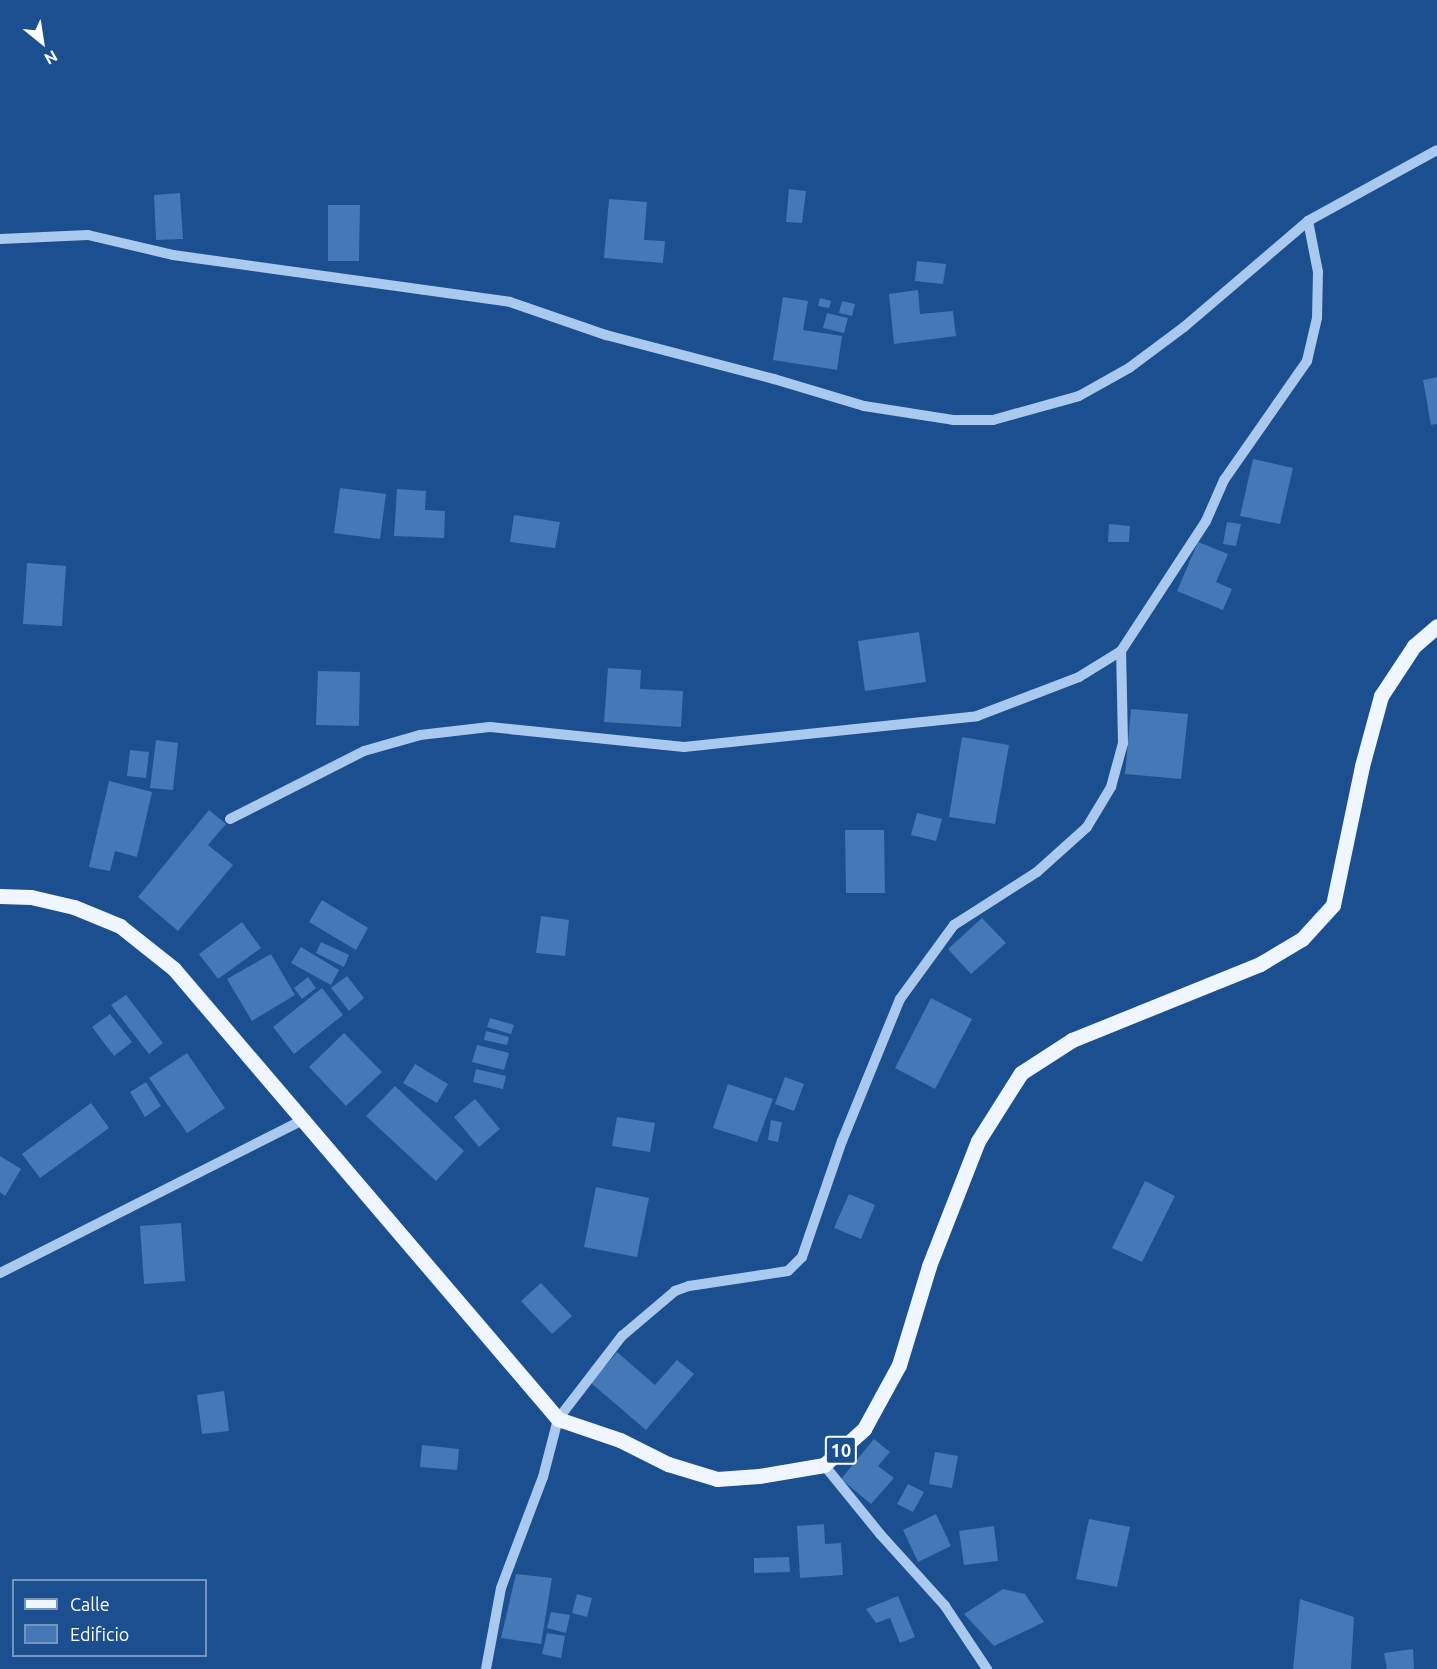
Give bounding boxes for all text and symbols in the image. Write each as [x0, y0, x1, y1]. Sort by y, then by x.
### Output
north arrow [12, 12, 72, 72]
text: N [41, 47, 61, 68]
road number: 10 [824, 1435, 858, 1465]
legend [12, 1579, 207, 1657]
text: Calle [70, 1594, 110, 1614]
text: Edificio [70, 1624, 129, 1644]

